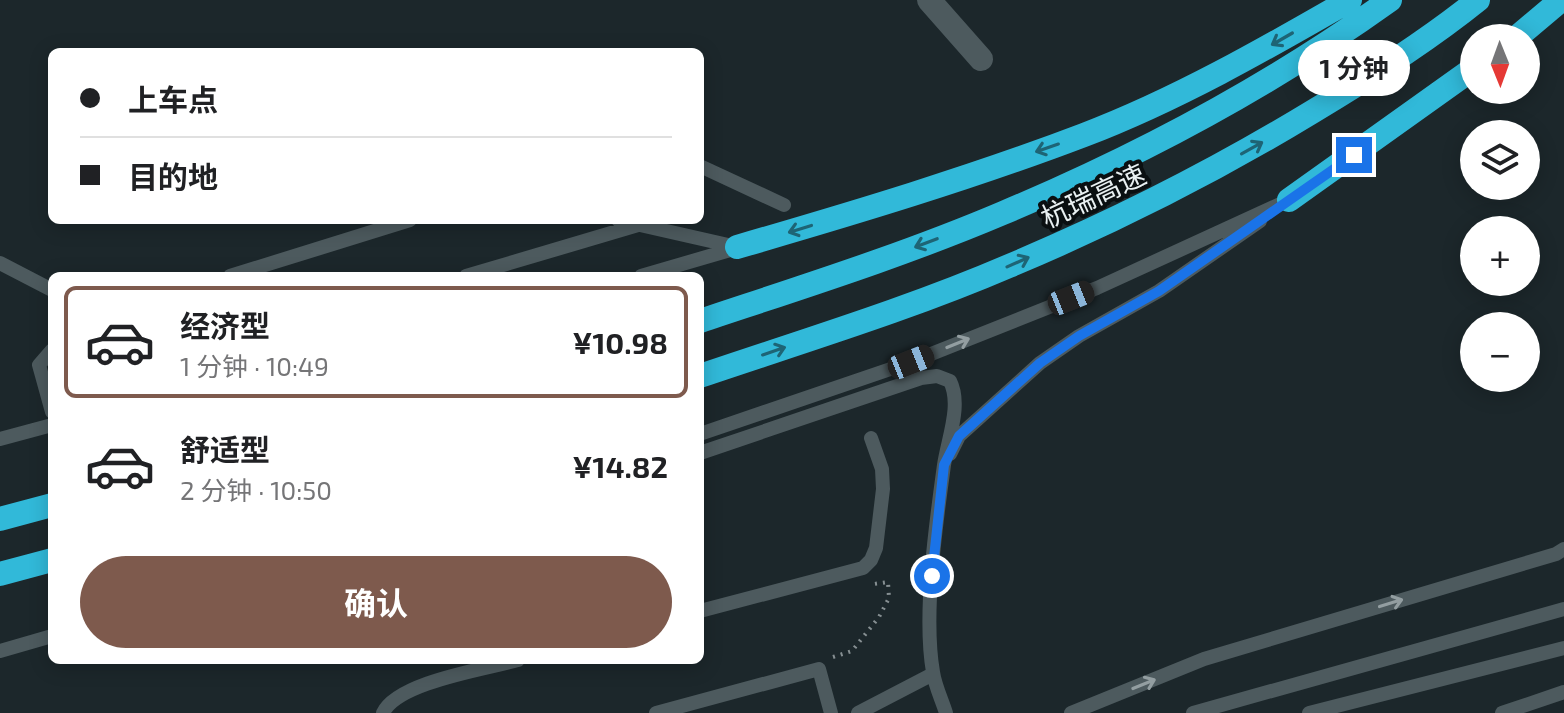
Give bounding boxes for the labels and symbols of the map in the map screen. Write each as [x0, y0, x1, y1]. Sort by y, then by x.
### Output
north arrow [1460, 24, 1540, 104]
one-way arrow [1271, 32, 1295, 47]
callout: 1 分钟 [1298, 39, 1410, 95]
route end [1336, 137, 1372, 173]
one-way arrow [1239, 140, 1263, 155]
one-way arrow [1035, 142, 1060, 156]
street label: 杭瑞高速 [1035, 156, 1151, 234]
one-way arrow [787, 222, 813, 237]
one-way arrow [913, 236, 938, 251]
one-way arrow [1005, 254, 1030, 269]
car [1044, 278, 1098, 318]
one-way arrow [945, 335, 970, 349]
car [884, 342, 938, 382]
one-way arrow [761, 343, 786, 358]
route start [914, 558, 950, 594]
one-way arrow [1377, 595, 1403, 610]
one-way arrow [1131, 676, 1156, 690]

